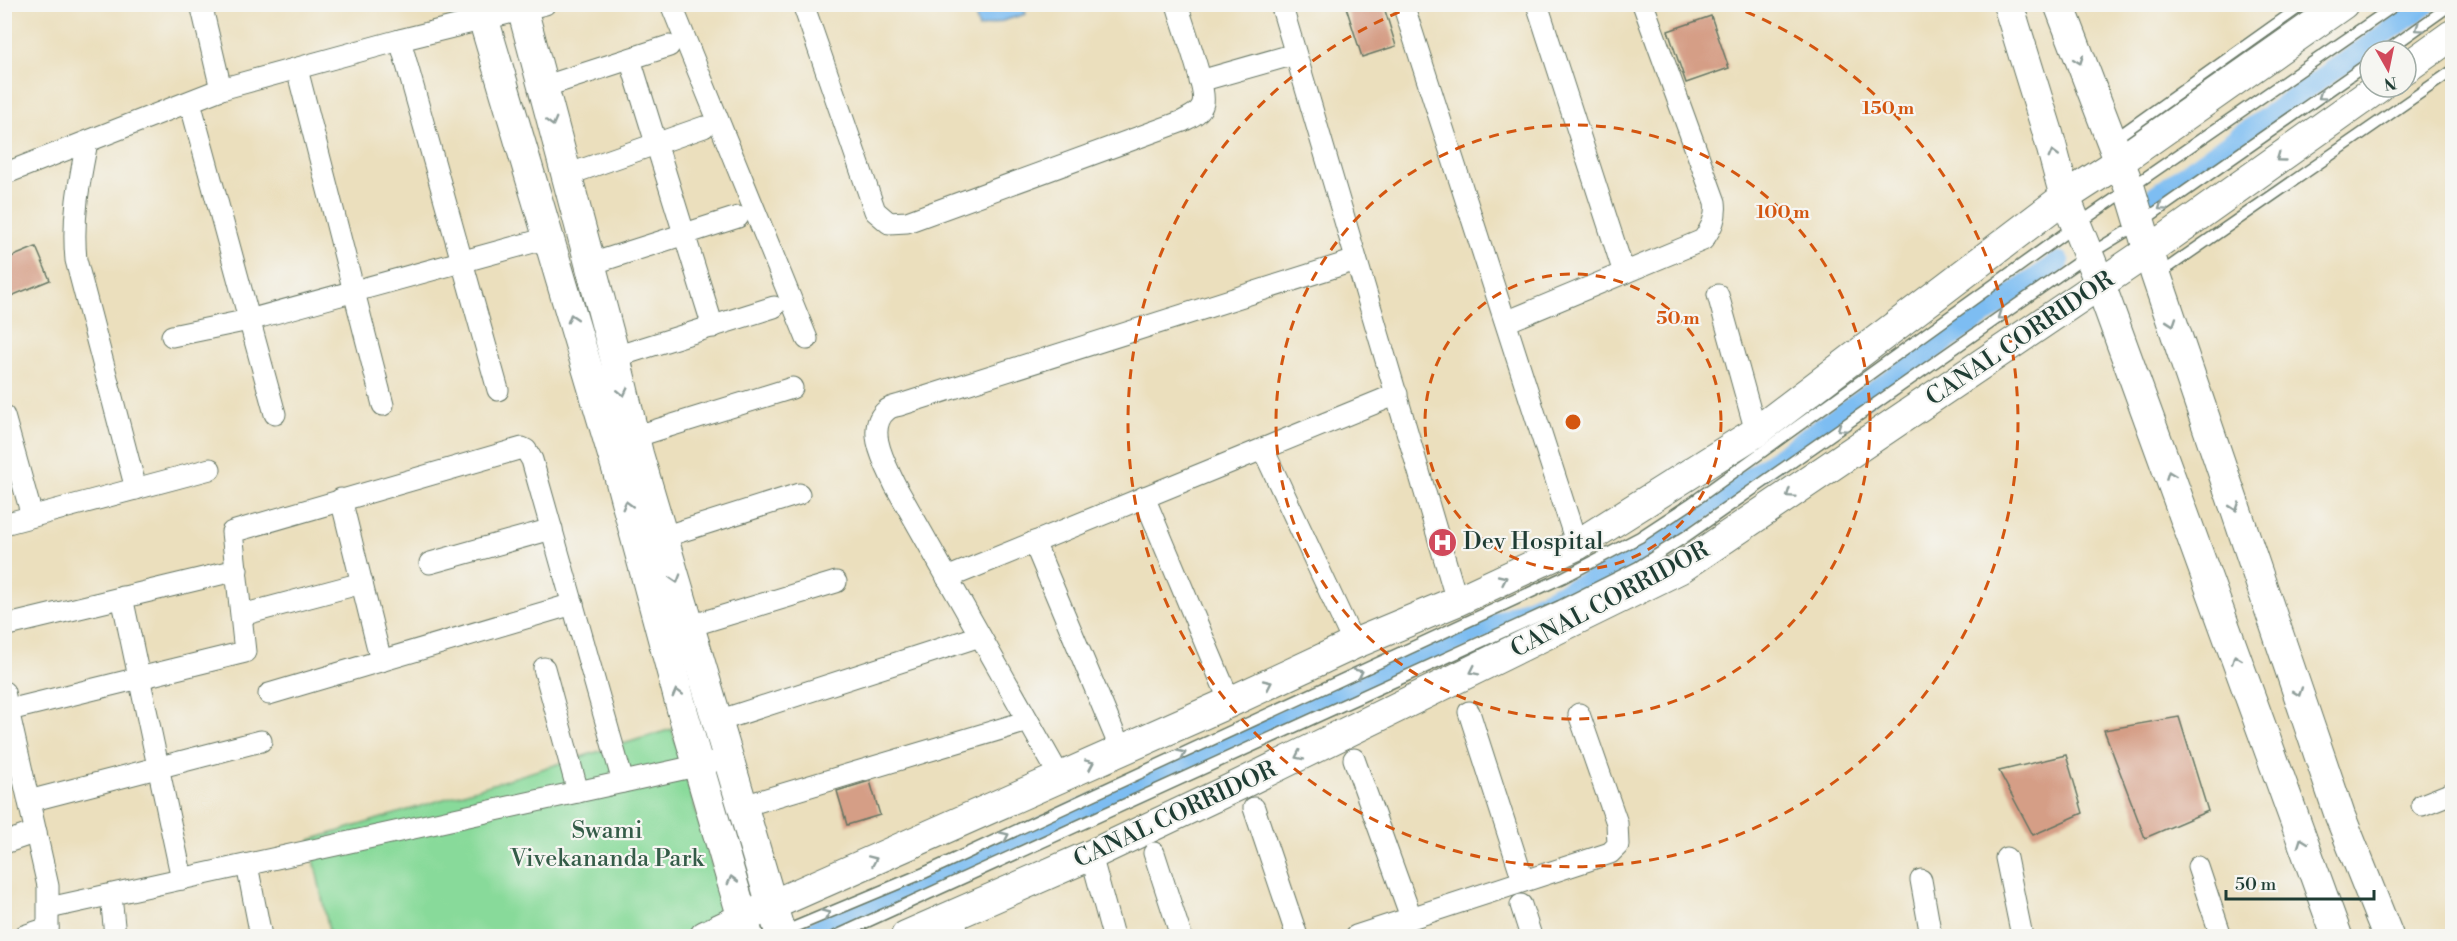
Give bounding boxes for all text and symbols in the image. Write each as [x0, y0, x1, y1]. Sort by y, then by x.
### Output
one-way arrow [2414, 21, 2425, 32]
north arrow [2358, 39, 2418, 99]
one-way arrow [2072, 54, 2085, 64]
text: N [2382, 72, 2398, 94]
one-way arrow [2318, 88, 2329, 99]
text: 150 m [1862, 97, 1915, 120]
one-way arrow [545, 117, 558, 127]
one-way arrow [2048, 149, 2061, 159]
one-way arrow [2276, 151, 2287, 162]
one-way arrow [2158, 200, 2169, 211]
text: 100 m [1756, 201, 1810, 224]
street label: CANAL CORRIDOR [1920, 264, 2121, 413]
text: 50 m [1656, 307, 1700, 330]
one-way arrow [1996, 309, 2007, 320]
one-way arrow [567, 313, 579, 323]
one-way arrow [2165, 316, 2178, 327]
one-way arrow [616, 387, 629, 397]
centre of rings [1563, 412, 1583, 432]
one-way arrow [1836, 421, 1847, 432]
one-way arrow [2164, 470, 2177, 481]
one-way arrow [1786, 487, 1797, 498]
one-way arrow [622, 500, 634, 510]
one-way arrow [2228, 501, 2240, 512]
hospital icon: Dev Hospital [1426, 526, 1458, 558]
place label: Dev Hospital [1463, 527, 1603, 557]
street label: CANAL CORRIDOR [1506, 534, 1715, 665]
one-way arrow [669, 574, 681, 584]
one-way arrow [1497, 575, 1508, 587]
one-way arrow [2231, 654, 2243, 665]
one-way arrow [1470, 663, 1481, 675]
one-way arrow [1352, 668, 1363, 680]
one-way arrow [1261, 680, 1272, 692]
one-way arrow [2290, 686, 2303, 697]
one-way arrow [672, 688, 685, 698]
one-way arrow [1295, 749, 1306, 760]
one-way arrow [1175, 750, 1186, 762]
street label: CANAL CORRIDOR [1069, 754, 1282, 875]
one-way arrow [1083, 759, 1094, 771]
park label: Swami Vivekananda Park [509, 816, 706, 874]
one-way arrow [998, 832, 1009, 844]
one-way arrow [2297, 837, 2310, 848]
one-way arrow [867, 855, 878, 867]
scale bar [2226, 863, 2374, 901]
text: 50 m [2235, 873, 2277, 896]
one-way arrow [727, 875, 740, 885]
one-way arrow [820, 909, 831, 921]

